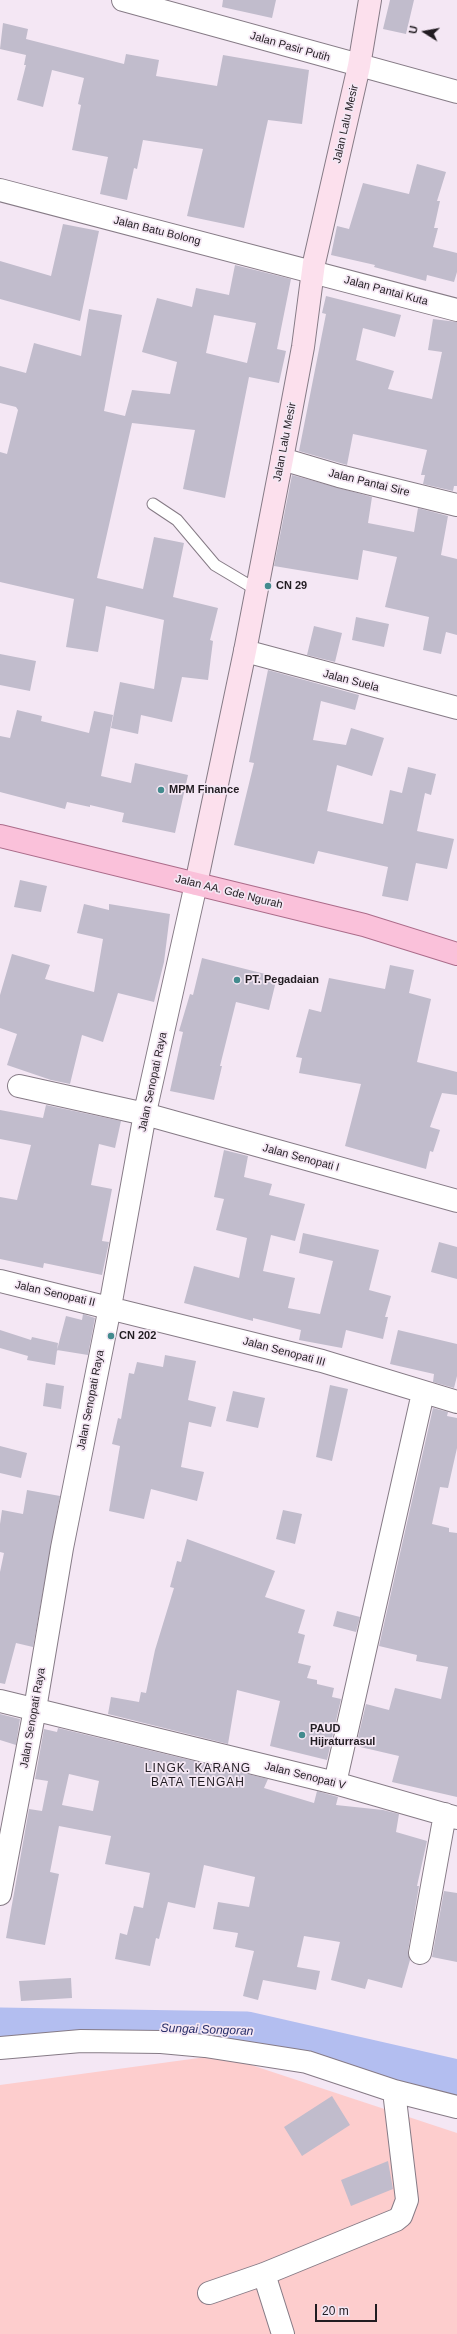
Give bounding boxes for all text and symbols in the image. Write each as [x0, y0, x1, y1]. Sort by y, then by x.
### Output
north arrow [405, 12, 445, 52]
text: U [407, 25, 420, 35]
street label: Jalan Pasir Putih [249, 29, 331, 65]
street label: Jalan Lalu Mesir [331, 83, 361, 165]
street label: Jalan Batu Bolong [112, 214, 202, 248]
street label: Jalan Pantai Kuta [343, 273, 429, 309]
street label: Jalan Lalu Mesir [271, 401, 299, 483]
street label: Jalan Pantai Sire [327, 467, 411, 499]
place label: CN 29 [276, 579, 307, 593]
marker: CN 29 [263, 581, 273, 591]
street label: Jalan Suela [322, 667, 380, 695]
place label: MPM Finance [169, 783, 239, 797]
marker: MPM Finance [156, 785, 166, 795]
street label: Jalan AA. Gde Ngurah [174, 872, 284, 912]
place label: PT. Pegadaian [245, 973, 319, 987]
marker: PT. Pegadaian [232, 975, 242, 985]
street label: Jalan Senopati Raya [136, 1031, 170, 1133]
street label: Jalan Senopati I [261, 1141, 341, 1175]
street label: Jalan Senopati II [14, 1278, 96, 1310]
place label: CN 202 [119, 1329, 156, 1343]
marker: CN 202 [106, 1331, 116, 1341]
street label: Jalan Senopati III [241, 1335, 327, 1369]
street label: Jalan Senopati Raya [75, 1349, 107, 1451]
street label: Jalan Senopati Raya [18, 1667, 48, 1769]
place label: PAUD Hijraturrasul [310, 1722, 375, 1748]
marker: PAUD Hijraturrasul [297, 1730, 307, 1740]
street label: Jalan Senopati V [263, 1760, 347, 1792]
district label: LINGK. KARANG BATA TENGAH [145, 1762, 251, 1790]
water label: Sungai Songoran [160, 2021, 254, 2039]
scale bar [317, 2296, 379, 2322]
text: 20 m [322, 2304, 349, 2318]

